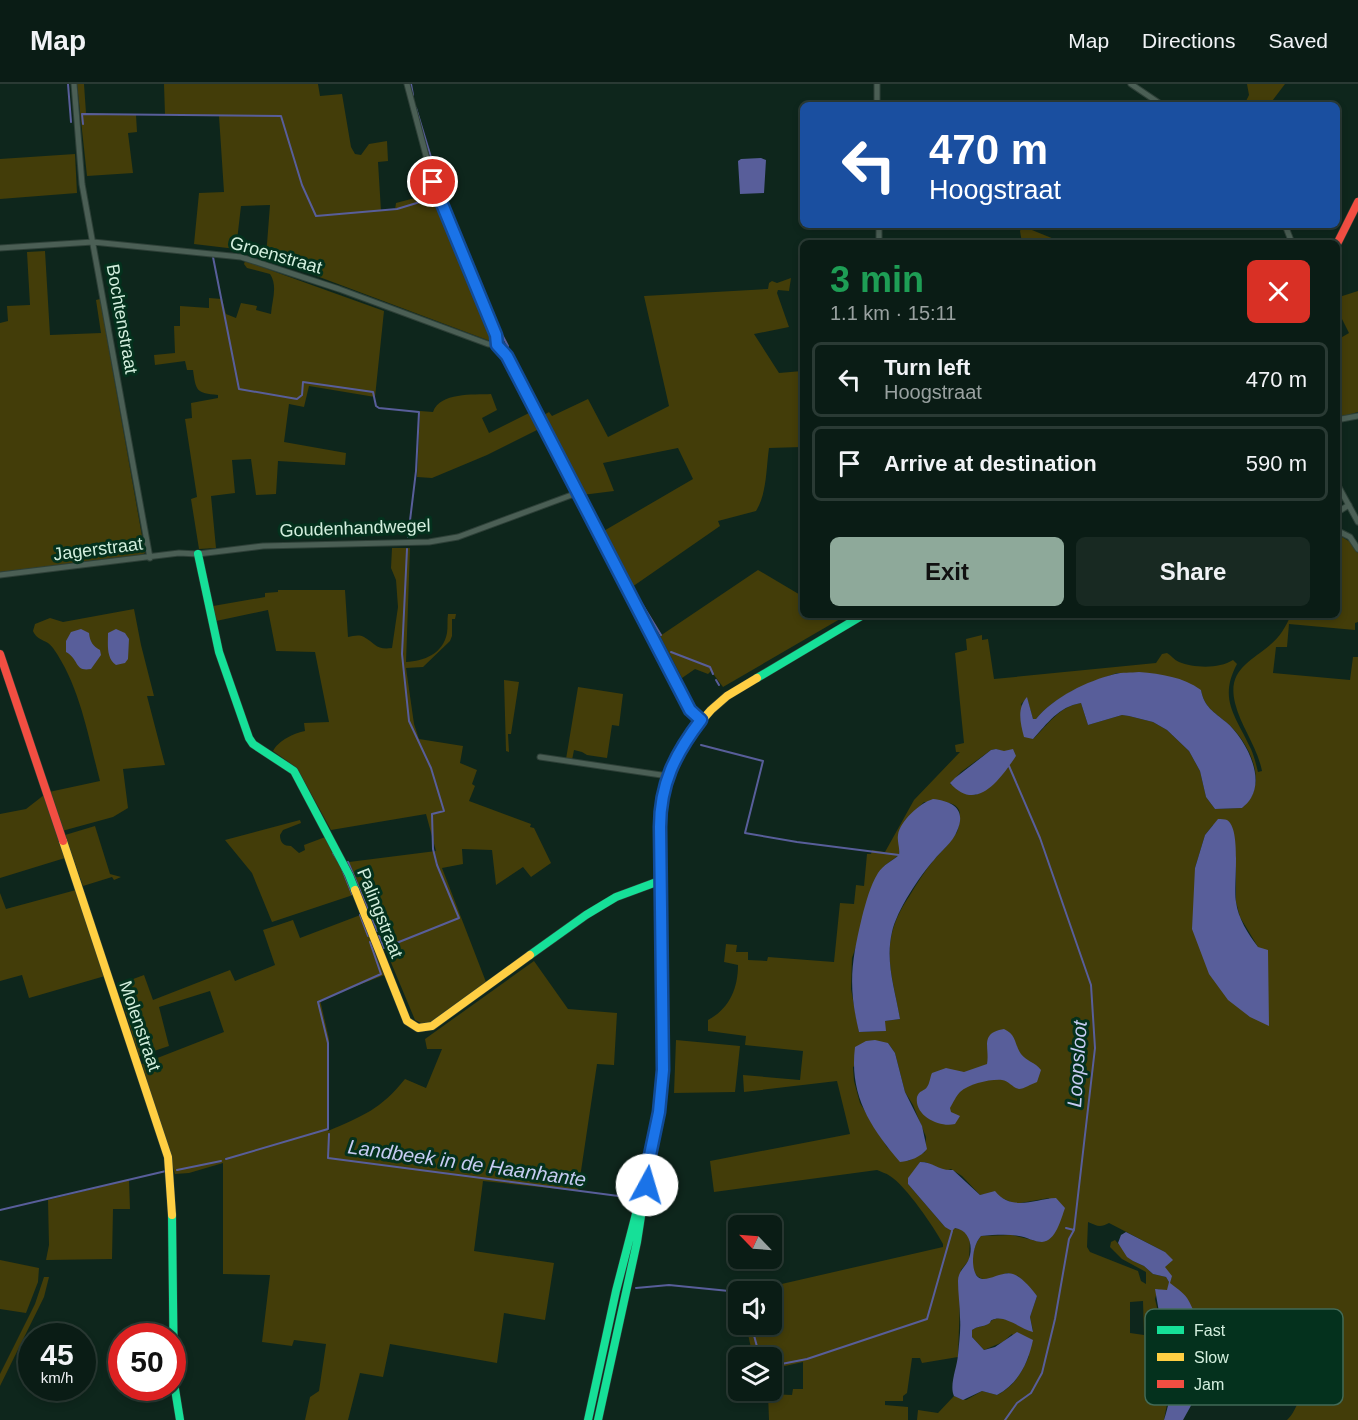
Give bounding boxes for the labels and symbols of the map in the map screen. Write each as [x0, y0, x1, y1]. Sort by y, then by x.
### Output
pin [407, 156, 458, 207]
street label: Groenstraat [228, 232, 324, 278]
street label: Bochtenstraat [103, 263, 141, 375]
street label: Goudenhandwegel [279, 515, 431, 541]
street label: Jagerstraat [52, 534, 144, 564]
street label: Palingstraat [353, 865, 407, 961]
street label: Molenstraat [115, 978, 165, 1074]
water label: Loopsloot [1063, 1019, 1091, 1108]
water label: Landbeek in de Haanhante [347, 1135, 587, 1191]
position arrow [615, 1153, 679, 1217]
north arrow [728, 1215, 782, 1269]
legend [1145, 1309, 1343, 1405]
text: Fast [1194, 1322, 1226, 1339]
speed limit sign: 50 [108, 1323, 186, 1401]
text: Slow [1194, 1349, 1229, 1366]
text: Jam [1194, 1376, 1224, 1393]

